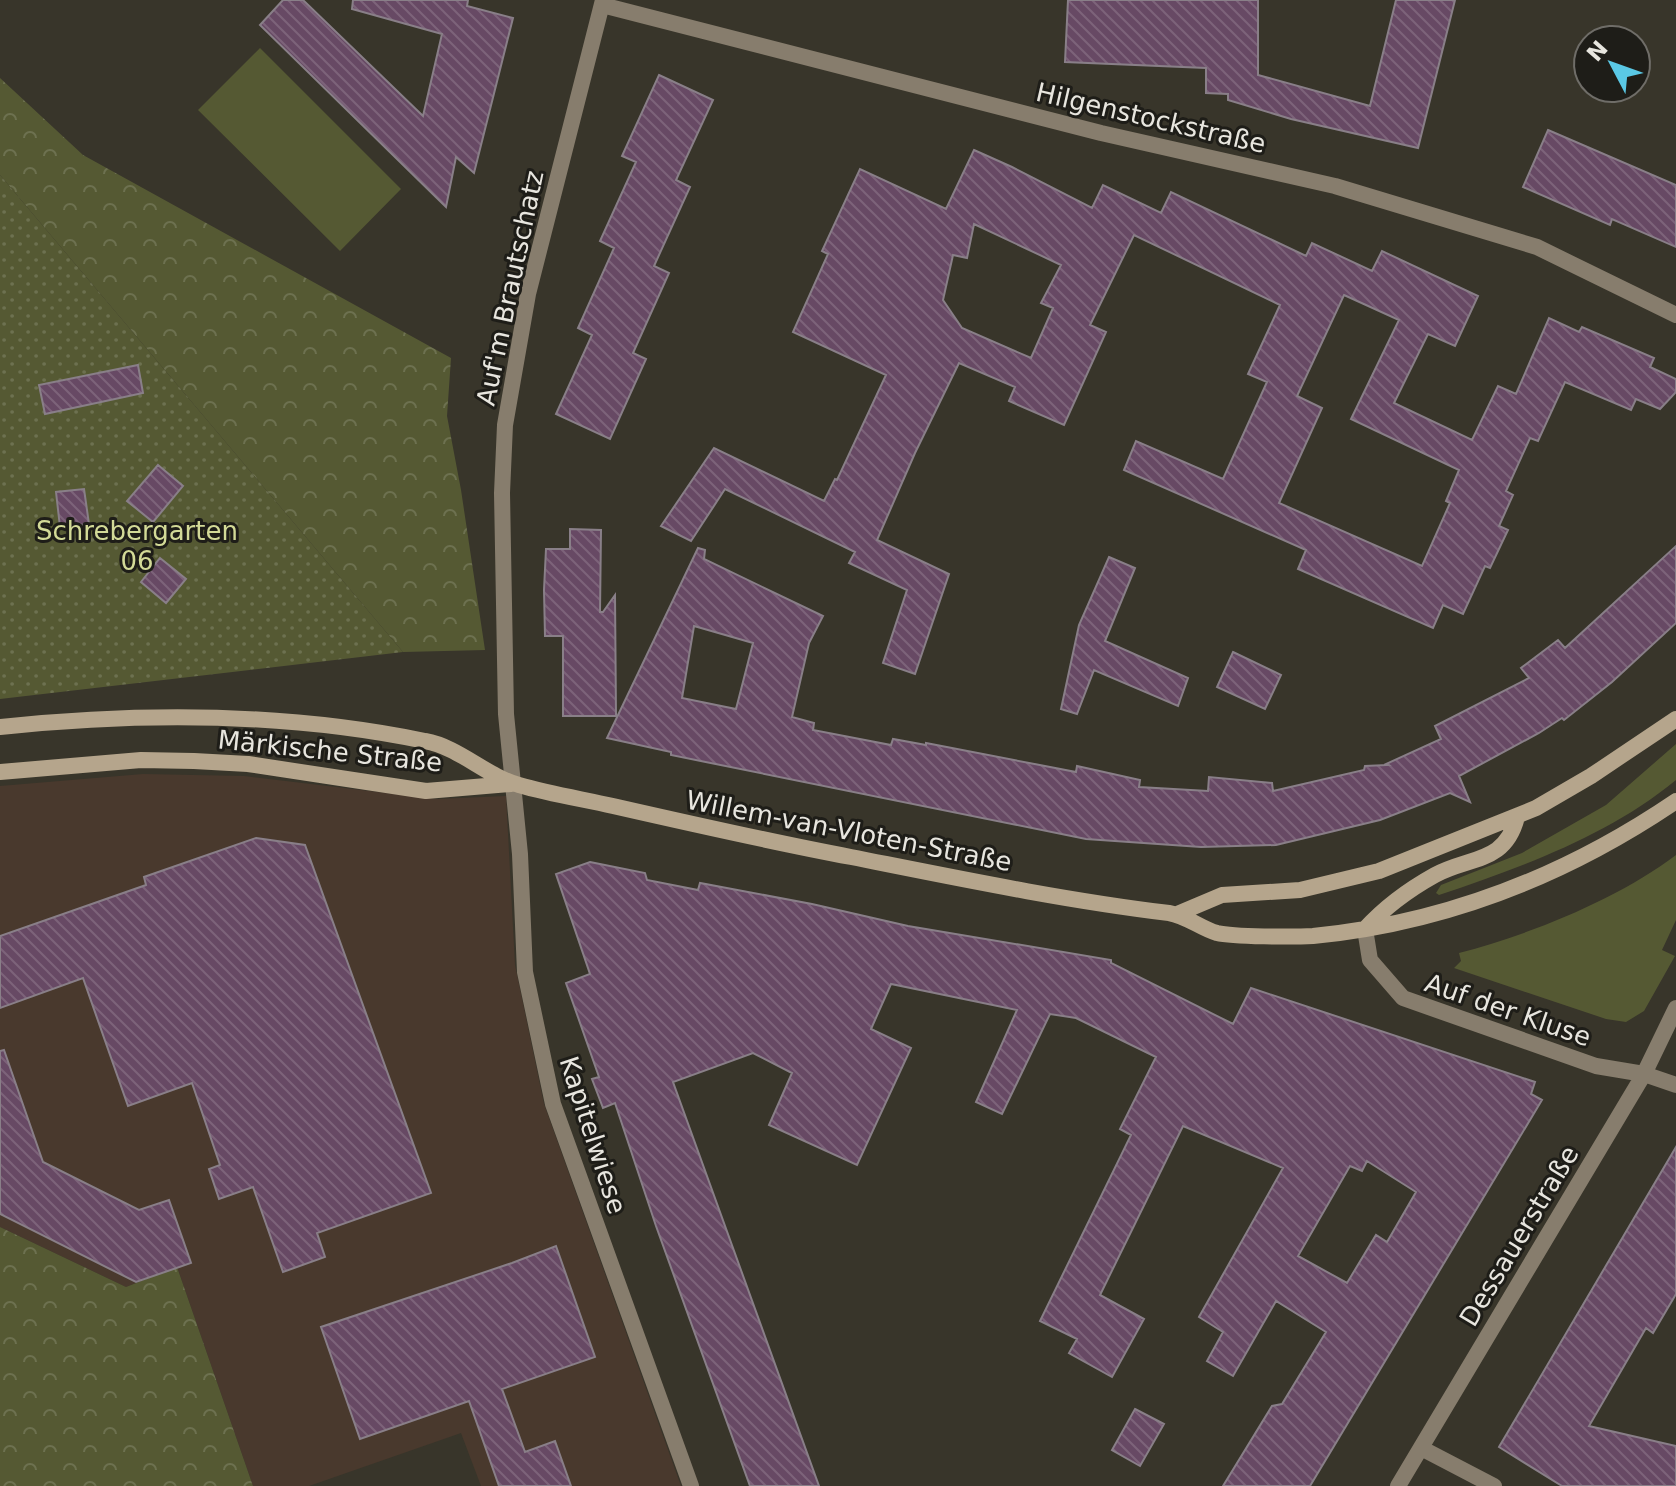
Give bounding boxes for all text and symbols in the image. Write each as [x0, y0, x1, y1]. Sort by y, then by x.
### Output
north arrow [1572, 24, 1652, 104]
text: N [1582, 36, 1613, 66]
street label: Hilgenstockstraße [1033, 77, 1269, 159]
street label: Auf'm Brautschatz [470, 168, 550, 408]
park label: Schrebergarten 06 [36, 516, 238, 576]
street label: Märkische Straße [216, 724, 444, 778]
street label: Willem-van-Vloten-Straße [684, 785, 1014, 877]
street label: Auf der Kluse [1421, 968, 1595, 1052]
street label: Kapitelwiese [553, 1053, 633, 1217]
street label: Dessauerstraße [1453, 1140, 1585, 1332]

